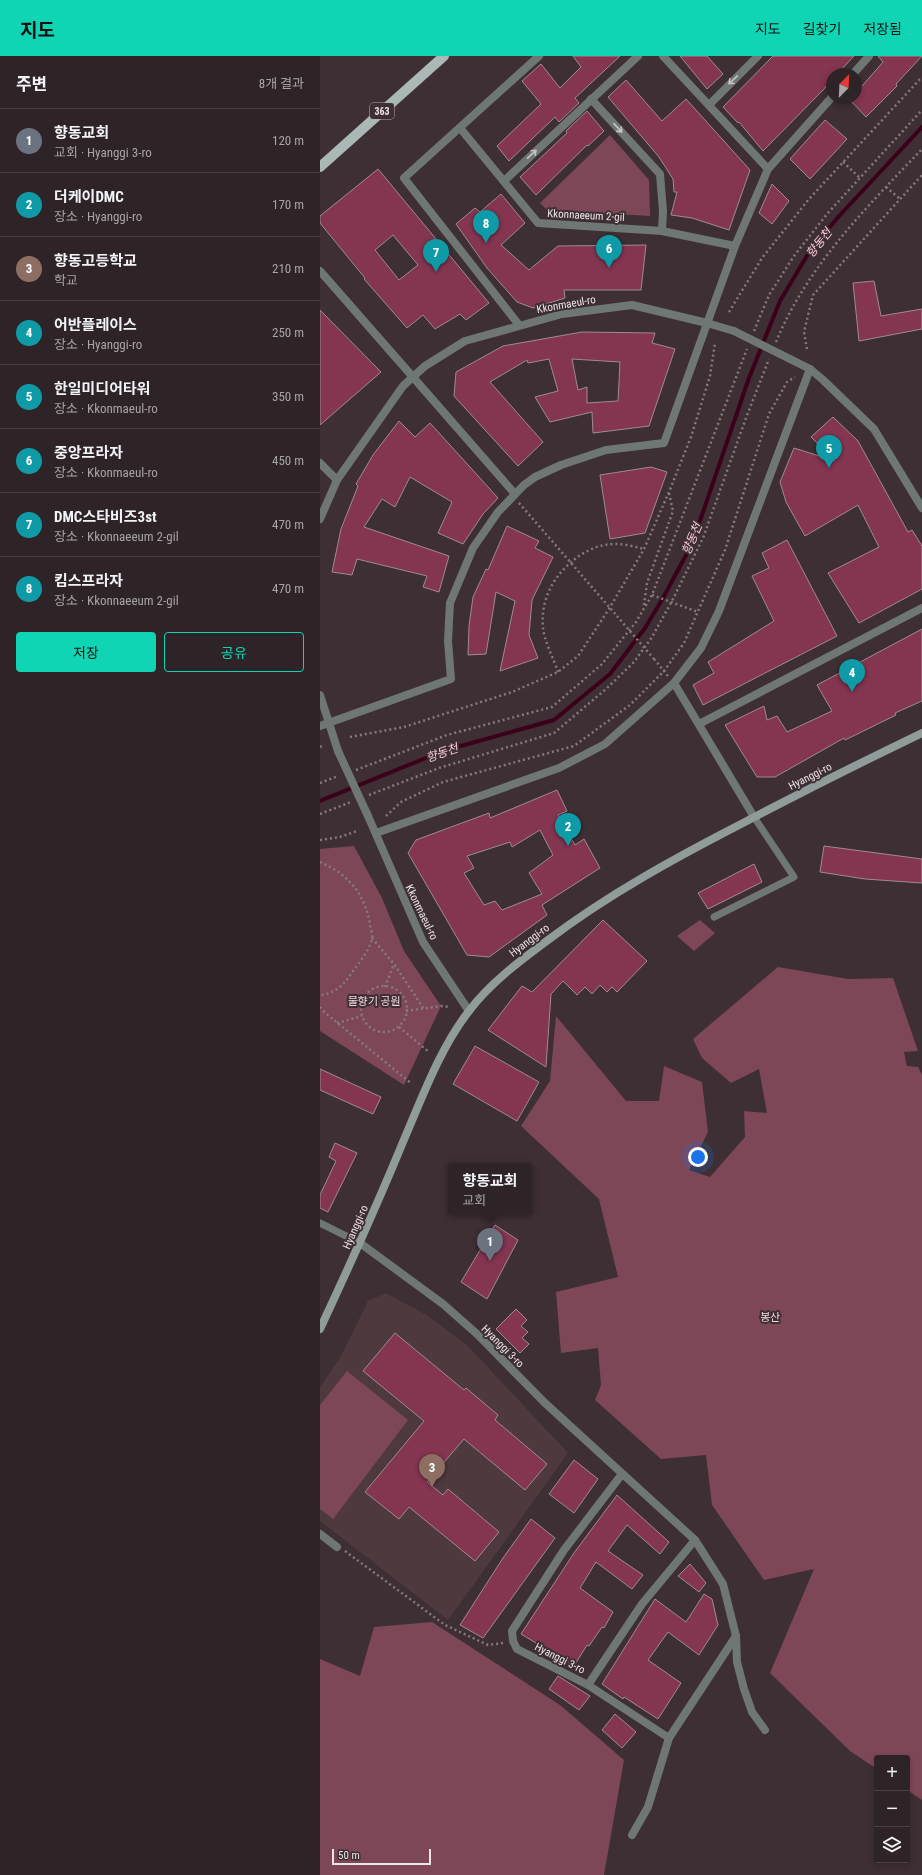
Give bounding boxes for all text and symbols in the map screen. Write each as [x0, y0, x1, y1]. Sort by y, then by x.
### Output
text: 지도 [20, 19, 55, 42]
text: 지도 [755, 21, 781, 37]
text: 길찾기 [803, 21, 841, 37]
text: 저장됨 [863, 21, 902, 37]
north arrow [826, 68, 862, 104]
text: 주변 [16, 74, 47, 94]
one-way arrow [728, 75, 738, 85]
text: 8개 결과 [259, 76, 304, 91]
road number: 363 [370, 103, 394, 119]
one-way arrow [613, 123, 623, 133]
text: 향동교회 [54, 124, 109, 142]
text: 1 [26, 133, 32, 148]
text: 120 m [272, 133, 304, 148]
text: 교회 · Hyanggi 3-ro [54, 145, 152, 160]
one-way arrow [527, 150, 537, 159]
text: 더케이DMC [54, 188, 124, 206]
text: 2 [26, 197, 32, 212]
text: 170 m [272, 197, 304, 212]
street label: Kkonnaeeum 2-gil [547, 207, 625, 224]
text: 장소 · Hyanggi-ro [54, 209, 142, 224]
pin: 8 [473, 210, 499, 243]
water label: 향동천 [803, 224, 836, 260]
pin: 6 [596, 235, 622, 268]
pin: 7 [423, 239, 449, 272]
text: 향동고등학교 [54, 252, 137, 270]
text: 3 [26, 261, 32, 276]
text: 210 m [272, 261, 304, 276]
text: 학교 [54, 273, 78, 288]
street label: Kkonmaeul-ro [535, 293, 597, 316]
text: 어반플레이스 [54, 316, 137, 334]
text: 4 [26, 325, 32, 340]
text: 250 m [272, 325, 304, 340]
text: 장소 · Hyanggi-ro [54, 337, 142, 352]
text: 한일미디어타워 [54, 380, 151, 398]
text: 5 [26, 389, 32, 404]
text: 350 m [272, 389, 304, 404]
text: 장소 · Kkonmaeul-ro [54, 401, 158, 416]
pin: 5 [816, 435, 842, 468]
text: 중앙프라자 [54, 444, 123, 462]
text: 6 [26, 453, 32, 468]
text: 450 m [272, 453, 304, 468]
text: 장소 · Kkonmaeul-ro [54, 465, 158, 480]
text: DMC스타비즈3st [54, 508, 157, 526]
text: 7 [26, 517, 32, 532]
text: 470 m [272, 517, 304, 532]
water label: 향동천 [679, 519, 706, 557]
text: 장소 · Kkonnaeeum 2-gil [54, 529, 179, 544]
text: 킴스프라자 [54, 572, 123, 590]
text: 8 [26, 581, 32, 596]
text: 470 m [272, 581, 304, 596]
text: 장소 · Kkonnaeeum 2-gil [54, 593, 179, 608]
button: 저장 [16, 632, 156, 672]
button: 공유 [164, 632, 304, 672]
pin: 4 [839, 659, 865, 692]
water label: 향동천 [424, 740, 462, 765]
street label: Hyanggi-ro [786, 760, 834, 793]
pin: 2 [555, 813, 581, 846]
street label: Kkonmaeul-ro [403, 882, 441, 942]
street label: Hyanggi-ro [507, 921, 552, 960]
park label: 물향기 공원 [347, 995, 401, 1008]
your location [688, 1147, 708, 1167]
popup [448, 1163, 532, 1215]
text: 향동교회 [462, 1172, 518, 1190]
text: 교회 [462, 1193, 486, 1208]
street label: Hyanggi-ro [340, 1203, 371, 1251]
pin: 1 [477, 1228, 503, 1261]
park label: 봉산 [760, 1311, 780, 1324]
street label: Hyanggi 3-ro [479, 1322, 527, 1371]
pin: 3 [419, 1454, 445, 1487]
street label: Hyanggi 3-ro [532, 1640, 588, 1677]
map controls [874, 1755, 910, 1863]
button: + [874, 1755, 910, 1791]
button: − [874, 1791, 910, 1827]
button: layers [874, 1827, 910, 1863]
scale bar [332, 1847, 431, 1866]
text: 50 m [338, 1849, 360, 1862]

